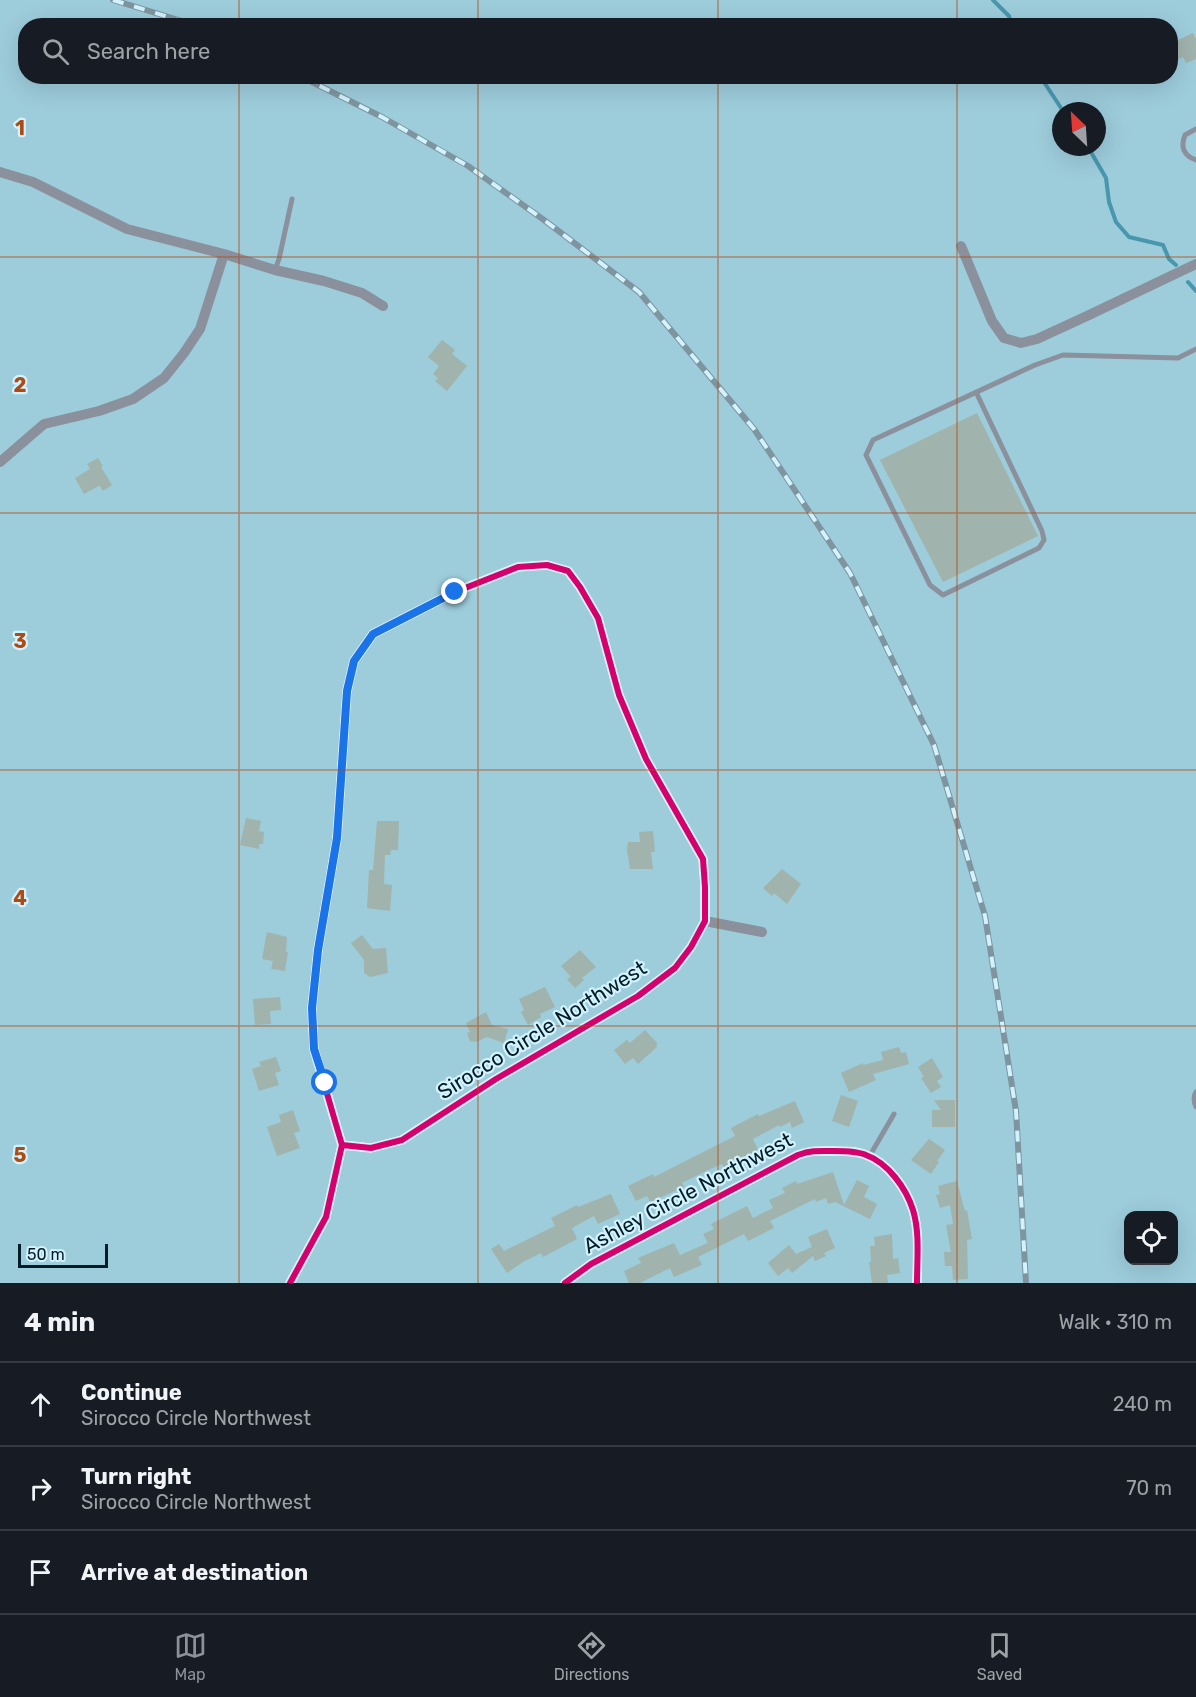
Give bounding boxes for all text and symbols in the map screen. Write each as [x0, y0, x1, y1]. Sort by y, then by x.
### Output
search box [18, 18, 1178, 84]
icon: search [39, 35, 72, 68]
text: Search here [87, 38, 210, 65]
north arrow [1052, 102, 1106, 156]
text: 1 [15, 116, 25, 140]
text: 2 [14, 373, 27, 397]
route end [441, 578, 467, 604]
text: 3 [13, 629, 27, 653]
text: 4 [13, 886, 27, 910]
street label: Sirocco Circle Northwest [433, 955, 651, 1104]
route start [311, 1069, 337, 1095]
street label: Ashley Circle Northwest [579, 1127, 797, 1258]
text: 5 [14, 1143, 27, 1167]
map controls [1124, 1211, 1178, 1265]
button: locate [1124, 1211, 1178, 1265]
scale bar [18, 1241, 108, 1268]
text: 50 m [27, 1245, 65, 1264]
text: 4 min [24, 1307, 95, 1338]
text: Walk · 310 m [1058, 1310, 1172, 1334]
text: Continue [81, 1379, 182, 1406]
icon: ahead [24, 1388, 57, 1421]
text: 240 m [1113, 1392, 1172, 1416]
text: Sirocco Circle Northwest [81, 1406, 311, 1430]
text: Turn right [81, 1463, 191, 1490]
icon: right [24, 1472, 57, 1505]
text: 70 m [1126, 1476, 1172, 1500]
text: Sirocco Circle Northwest [81, 1490, 311, 1514]
icon: arrive [24, 1556, 57, 1589]
text: Arrive at destination [81, 1559, 308, 1586]
tab: Map [174, 1629, 207, 1684]
tab: Directions [554, 1629, 630, 1684]
tab: Saved [977, 1629, 1022, 1684]

